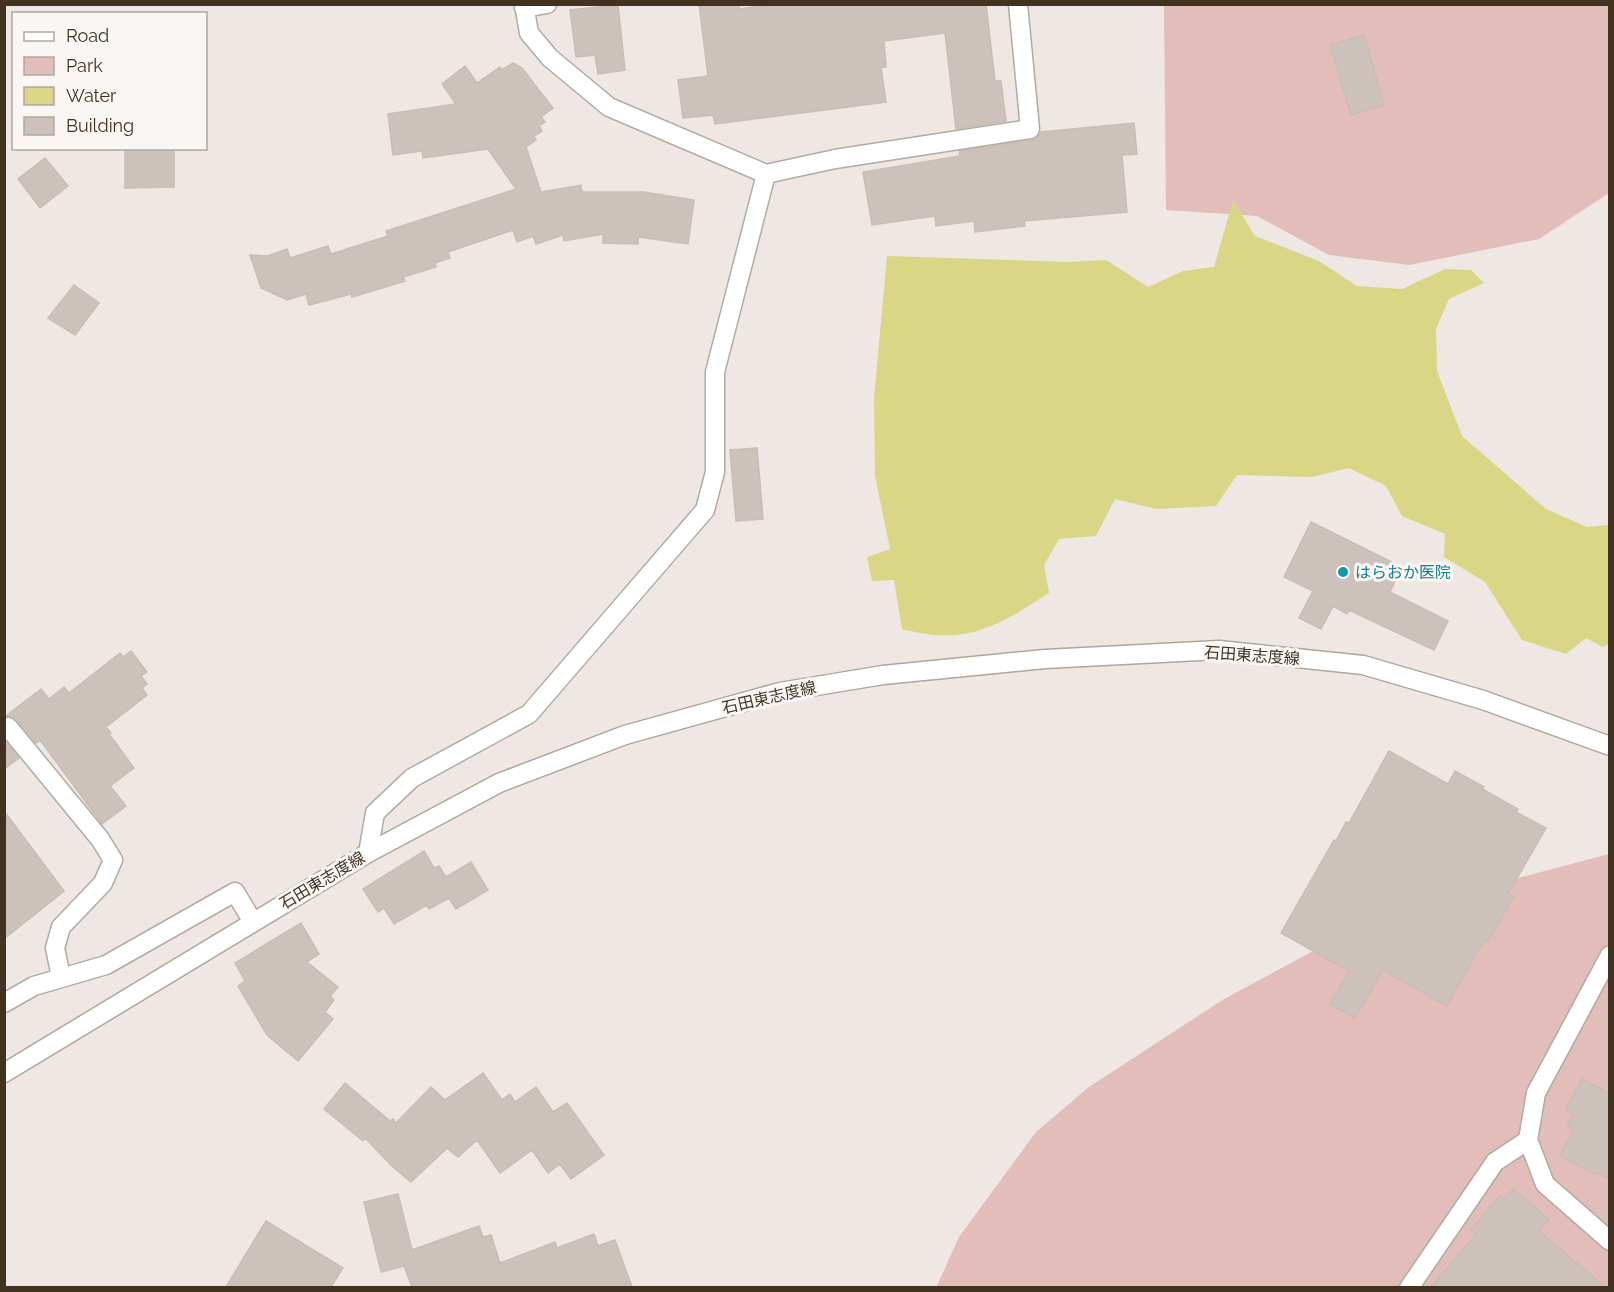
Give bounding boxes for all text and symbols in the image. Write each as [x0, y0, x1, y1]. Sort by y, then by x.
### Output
legend [12, 12, 207, 150]
text: Road [66, 25, 109, 46]
text: Park [66, 55, 103, 76]
text: Water [66, 85, 117, 106]
text: Building [66, 115, 134, 136]
place label: はらおか医院 [1355, 563, 1451, 582]
marker: はらおか医院 [1336, 565, 1350, 579]
street label: 石田東志度線 [1203, 643, 1301, 668]
street label: 石田東志度線 [720, 677, 818, 718]
street label: 石田東志度線 [276, 848, 368, 913]

